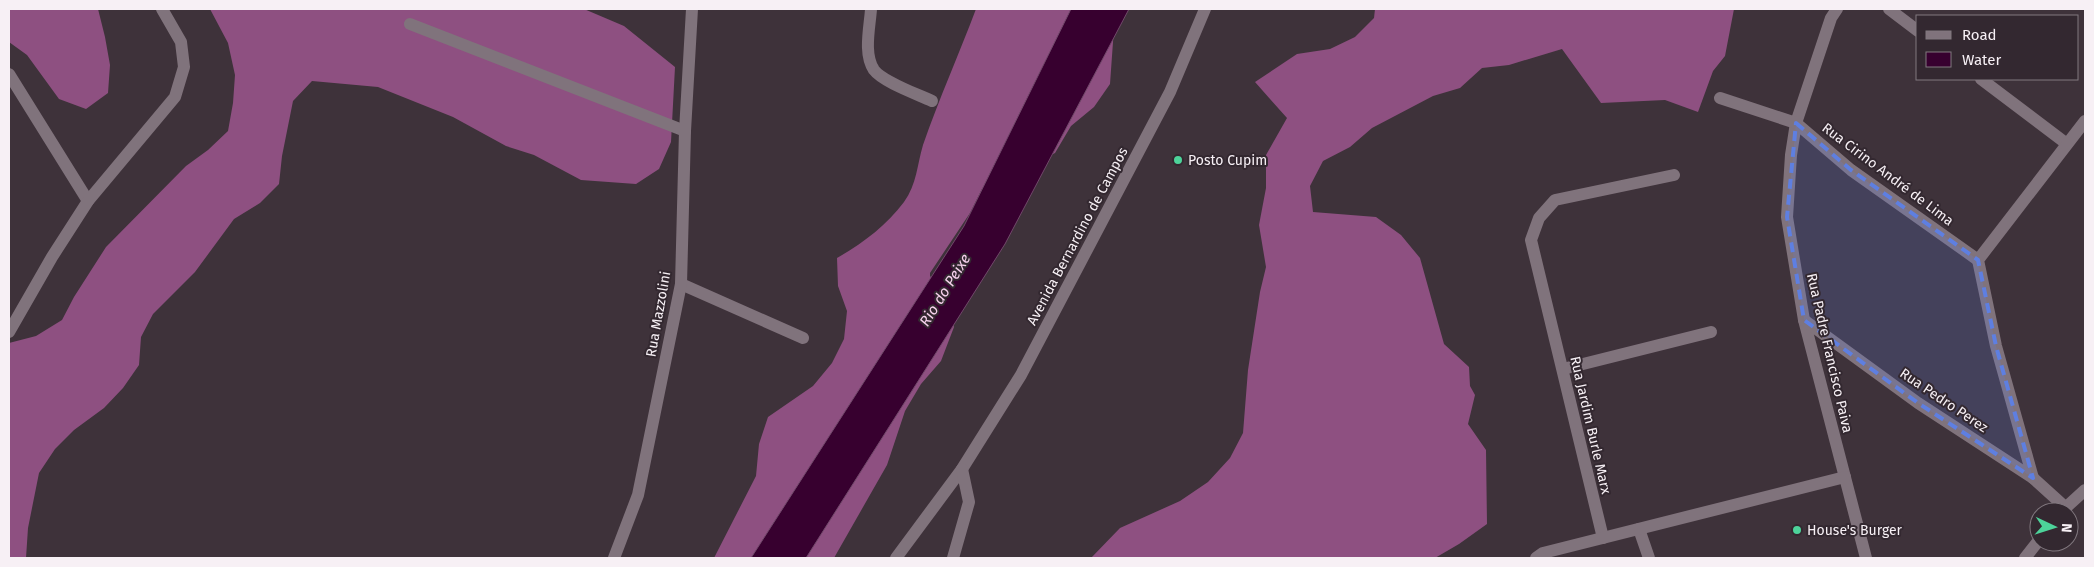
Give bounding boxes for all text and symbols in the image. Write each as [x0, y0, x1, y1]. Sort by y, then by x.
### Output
legend [1916, 15, 2079, 80]
text: Road [1962, 26, 1997, 44]
text: Water [1962, 51, 2001, 69]
street label: Rua Cirino André de Lima [1819, 119, 1957, 229]
street label: Avenida Bernardino de Campos [1023, 144, 1132, 328]
place label: Posto Cupim [1188, 152, 1267, 169]
marker: Posto Cupim [1172, 154, 1184, 166]
water label: Rio do Peixe [916, 250, 974, 330]
street label: Rua Mazzolini [643, 270, 674, 358]
street label: Rua Padre Francisco Paiva [1803, 272, 1856, 435]
street label: Rua Jardim Burle Marx [1566, 355, 1615, 496]
street label: Rua Pedro Perez [1896, 365, 1991, 436]
north arrow [2029, 502, 2079, 552]
place label: House's Burger [1807, 522, 1903, 539]
text: N [2058, 523, 2075, 533]
marker: House's Burger [1791, 524, 1803, 536]

